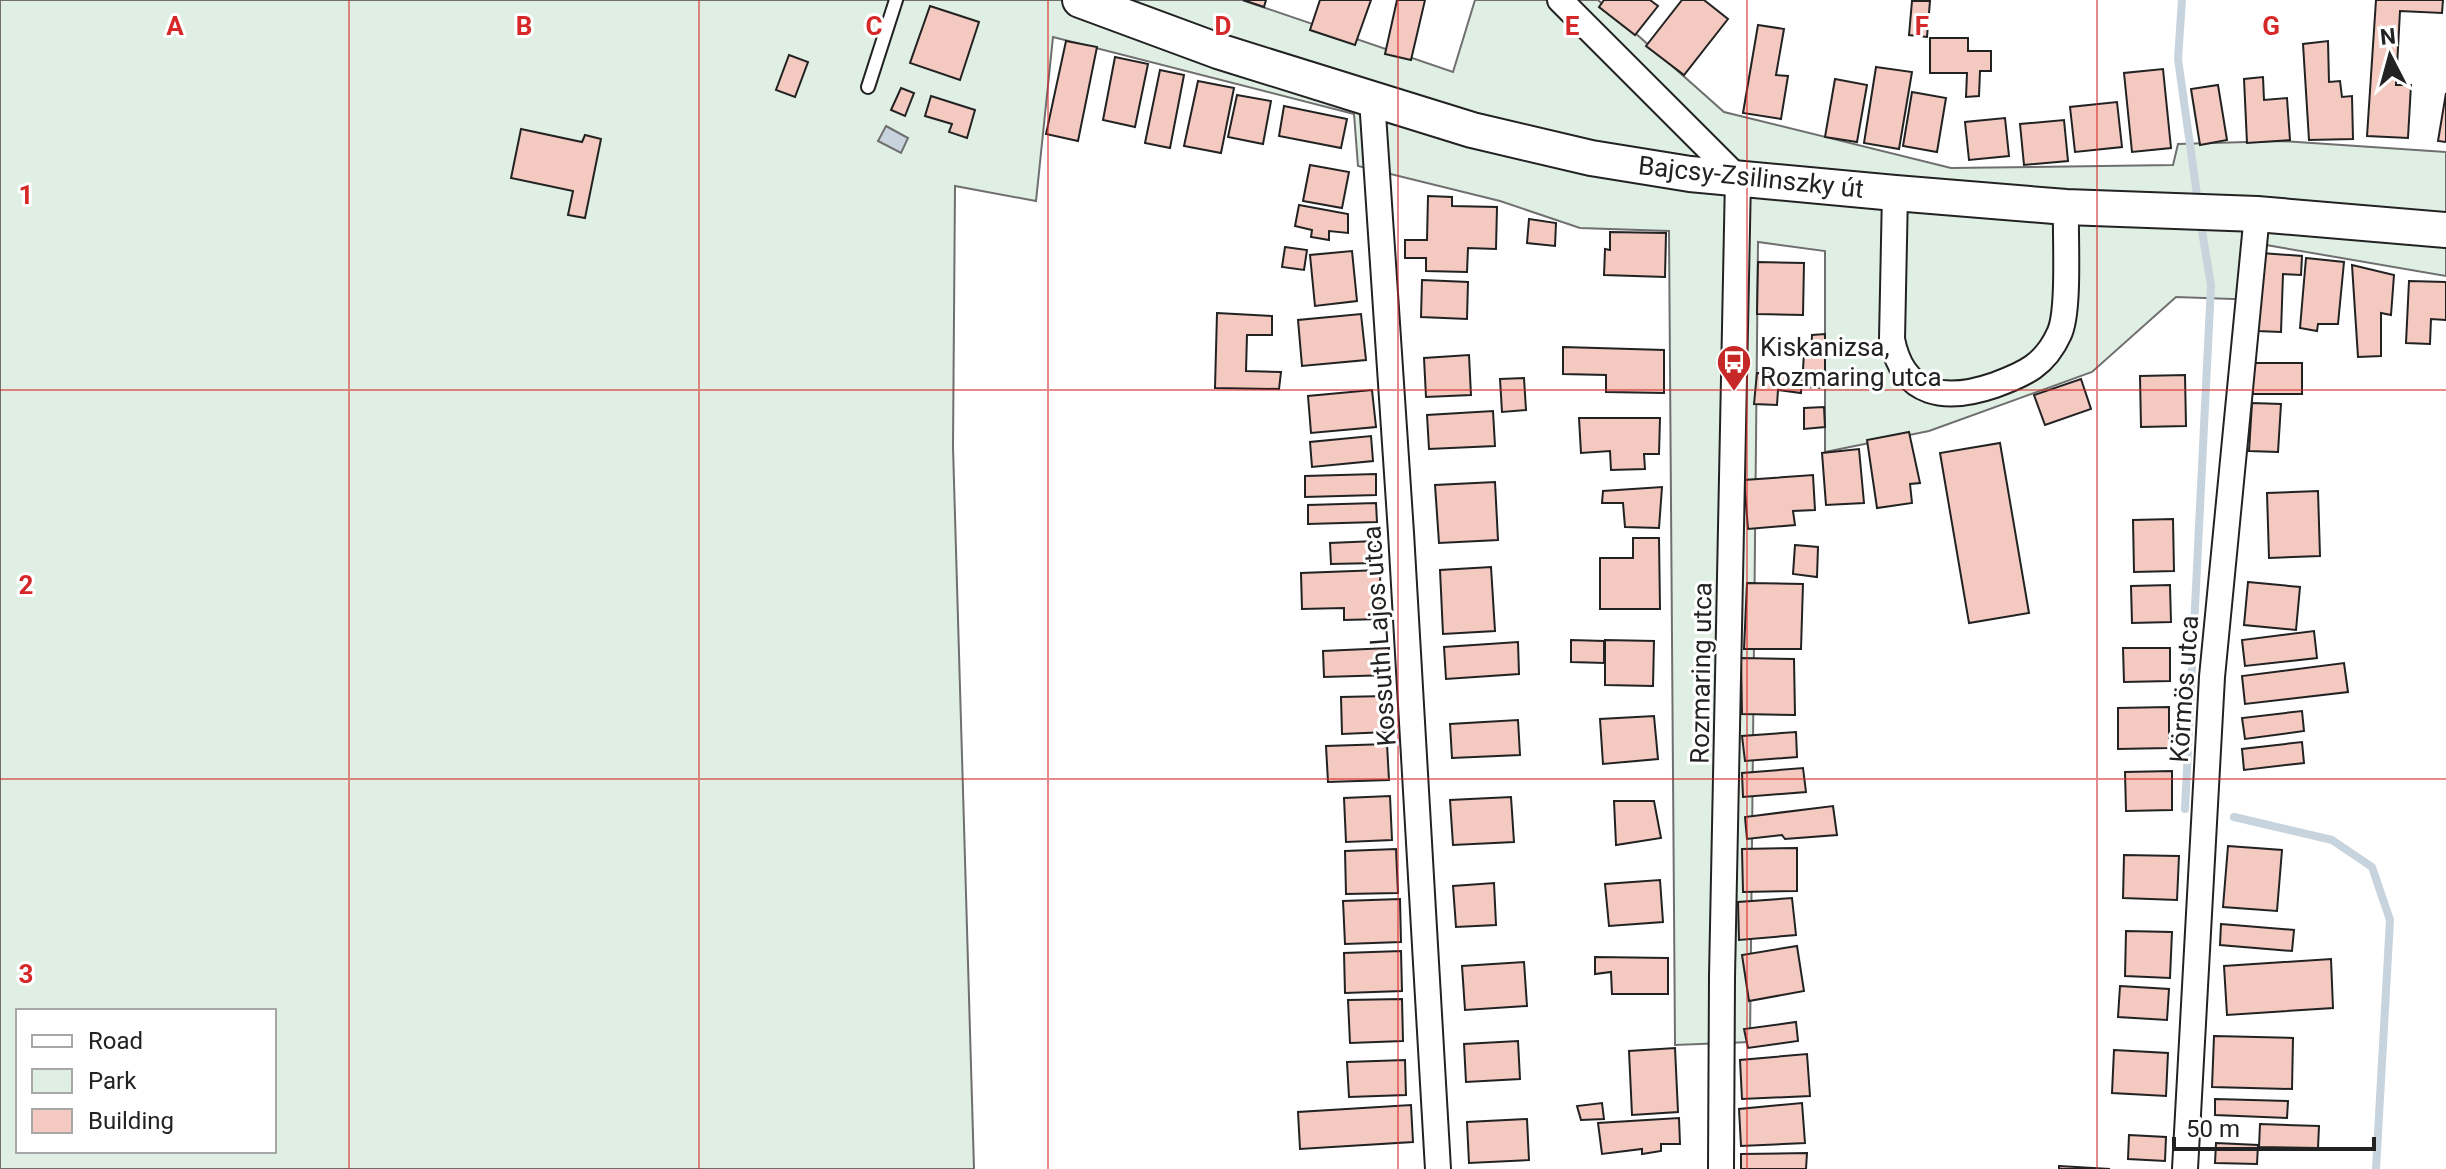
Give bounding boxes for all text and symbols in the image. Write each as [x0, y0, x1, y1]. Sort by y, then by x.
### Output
text: A [166, 11, 184, 41]
text: B [516, 11, 532, 41]
text: C [865, 11, 883, 41]
text: D [1215, 11, 1231, 41]
text: E [1565, 11, 1580, 41]
text: F [1915, 11, 1929, 41]
text: G [2262, 11, 2280, 41]
north arrow [2350, 16, 2430, 96]
text: N [2379, 23, 2397, 50]
street label: Bajcsy-Zsilinszky út [1637, 150, 1865, 204]
text: 1 [19, 180, 33, 210]
place label: Kiskanizsa, Rozmaring utca [1760, 332, 1942, 392]
bus stop icon: Kiskanizsa, Rozmaring utca [1715, 343, 1753, 393]
street label: Kossuth Lajos utca [1356, 525, 1402, 747]
text: 2 [19, 570, 33, 600]
street label: Rozmaring utca [1684, 582, 1718, 764]
street label: Körmös utca [2164, 614, 2204, 764]
text: 3 [19, 959, 33, 989]
legend [16, 1009, 276, 1153]
text: Road [88, 1027, 143, 1055]
text: Park [88, 1067, 137, 1095]
scale bar [2174, 1101, 2374, 1151]
text: Building [88, 1107, 174, 1135]
text: 50 m [2186, 1115, 2240, 1143]

